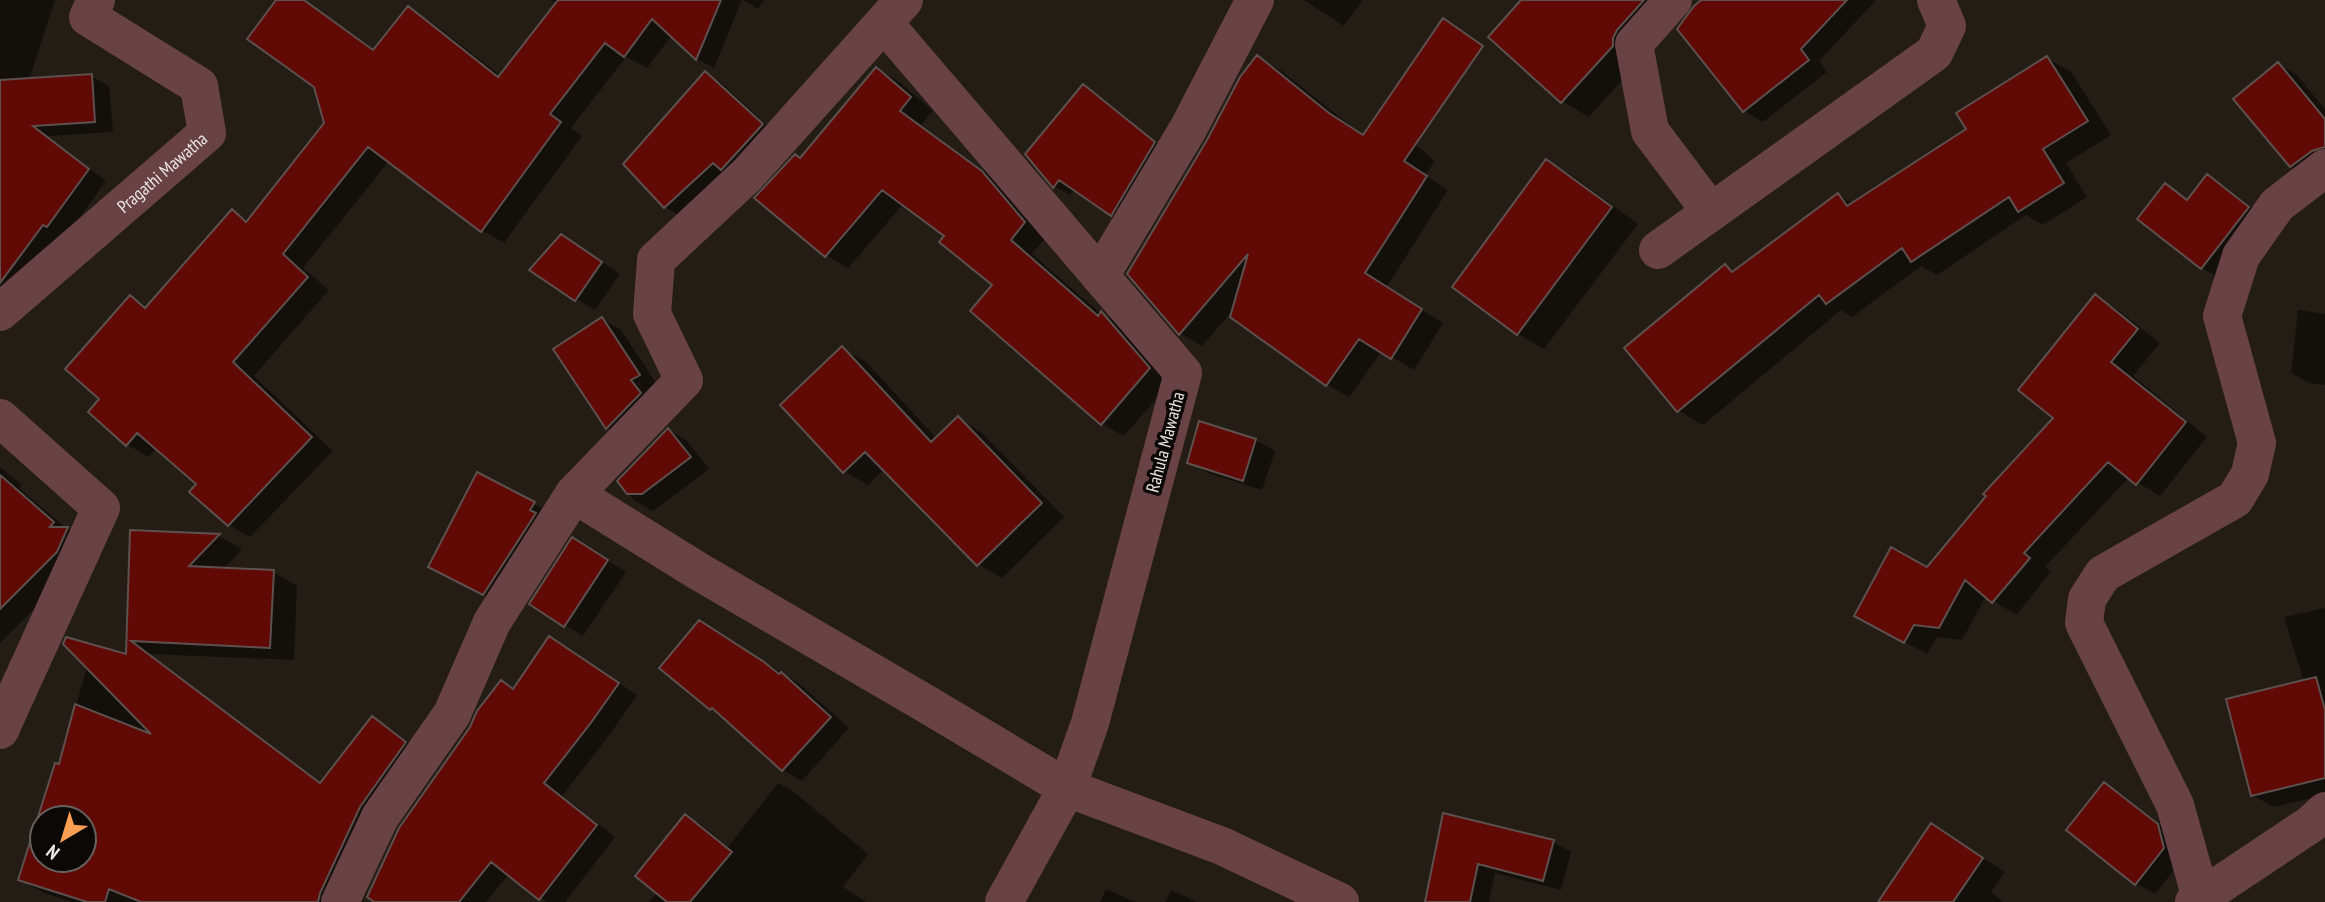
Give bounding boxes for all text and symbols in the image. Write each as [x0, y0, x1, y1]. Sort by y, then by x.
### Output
street label: Pragathi Mawatha [112, 127, 212, 217]
street label: Rahula Mawatha [1141, 389, 1189, 495]
north arrow [28, 804, 98, 874]
text: N [41, 840, 64, 865]

